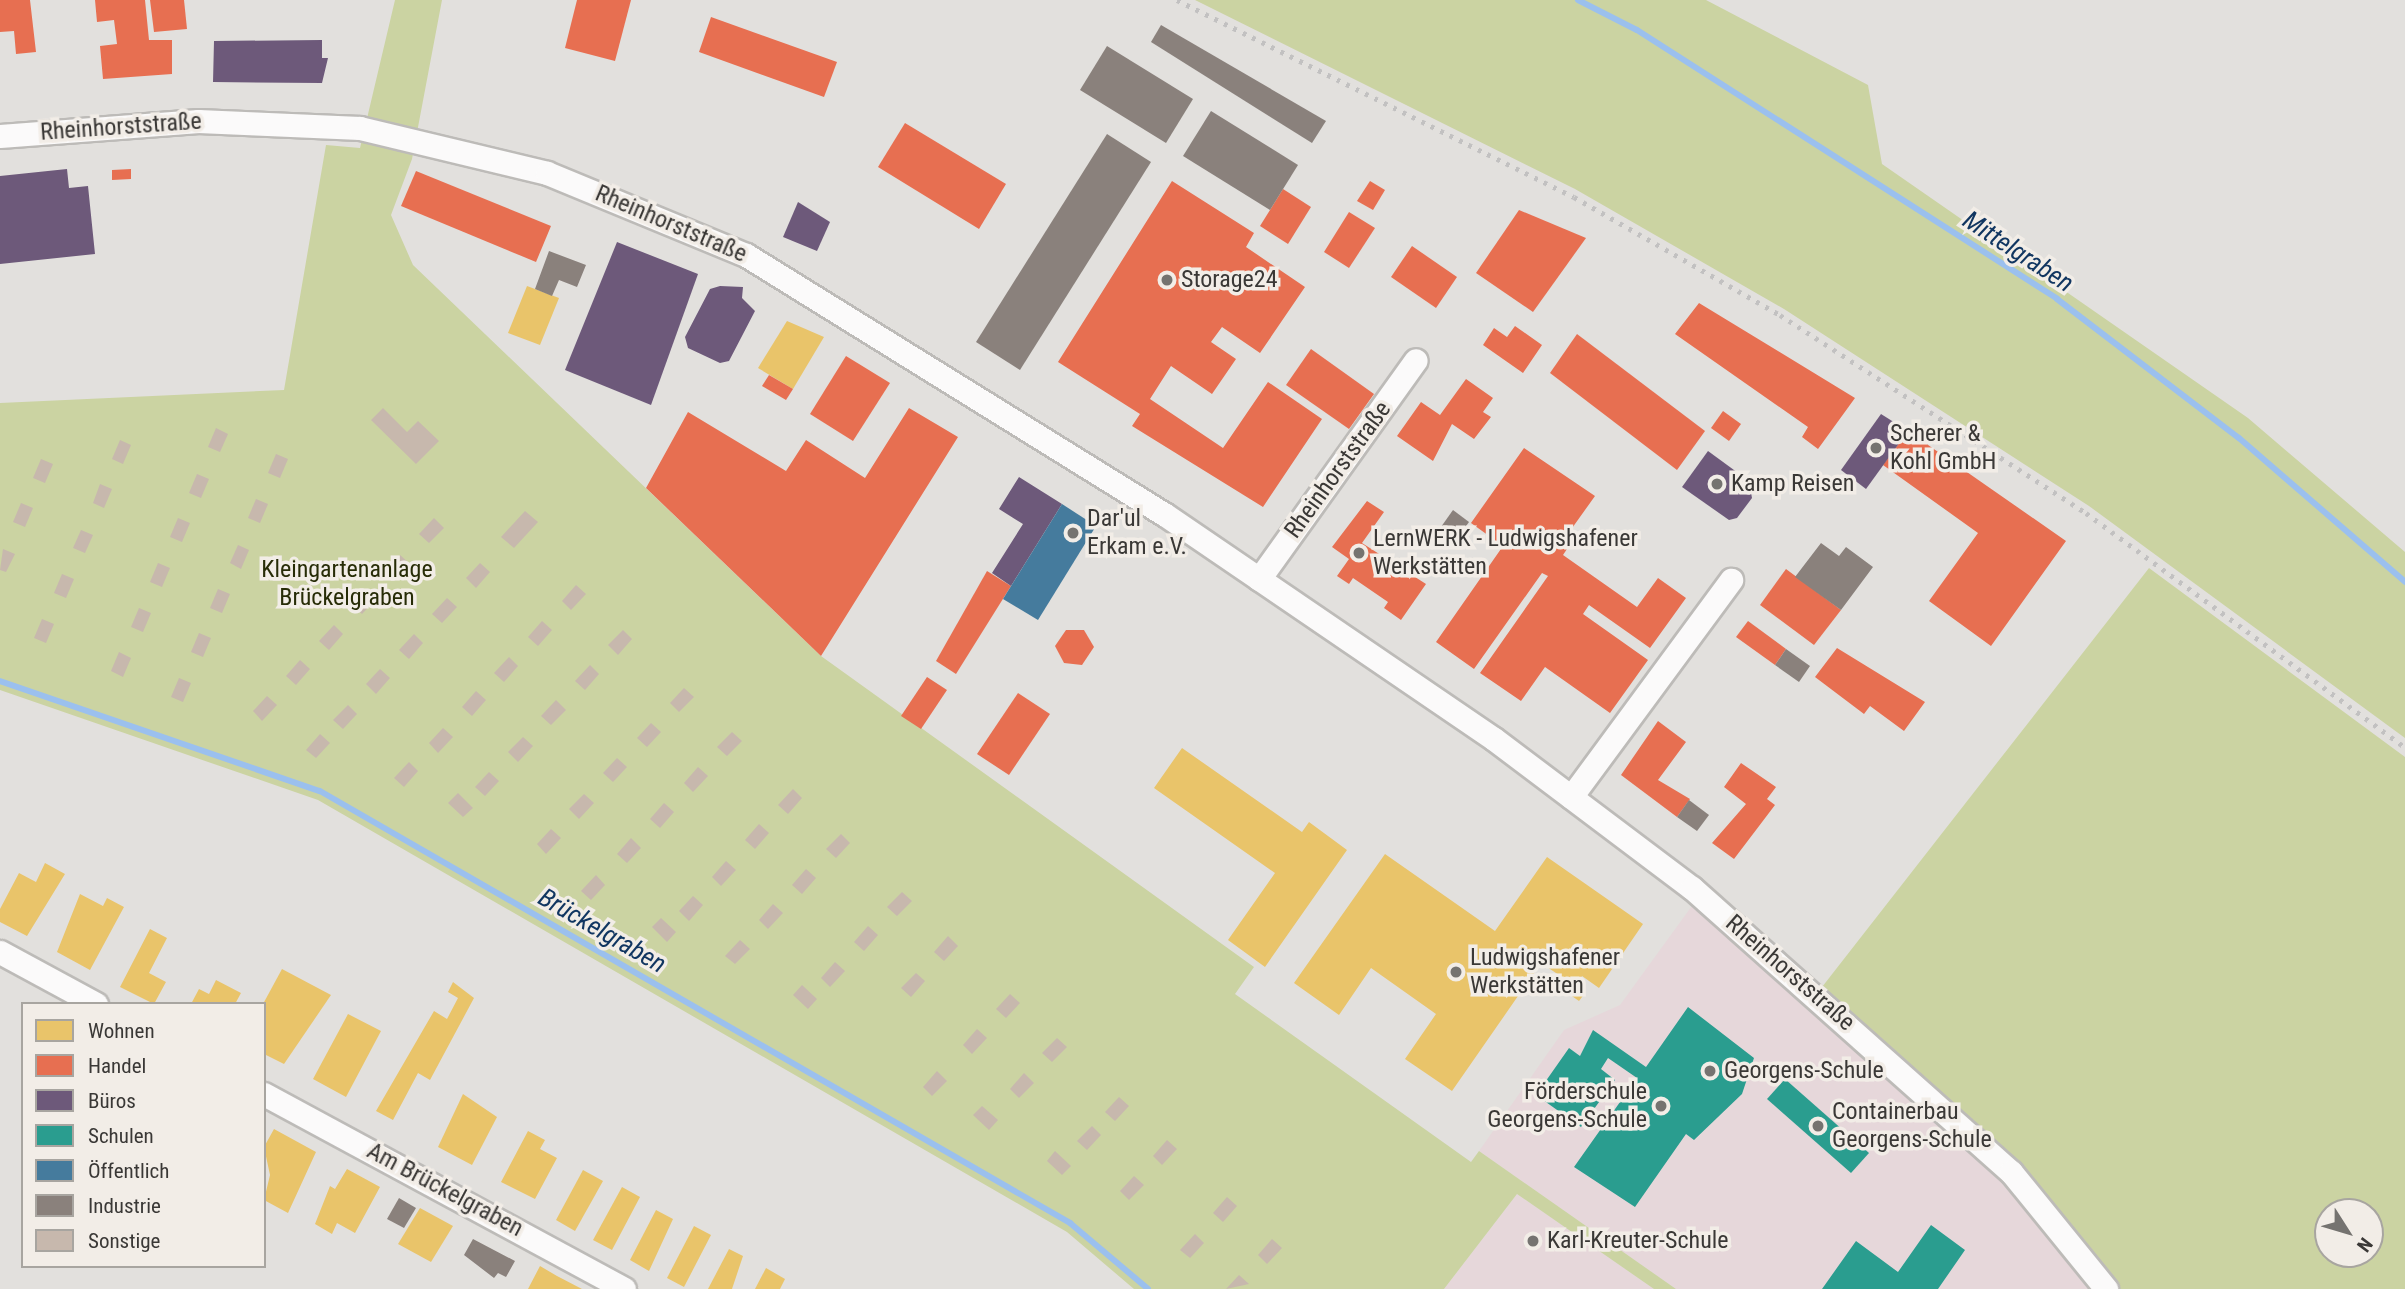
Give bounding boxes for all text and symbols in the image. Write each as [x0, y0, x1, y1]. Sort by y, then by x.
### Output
street label: Rheinhorststraße [39, 107, 203, 147]
street label: Rheinhorststraße [591, 179, 751, 269]
water label: Mittelgraben [1957, 205, 2079, 299]
place label: Storage24 [1181, 266, 1277, 294]
marker: Storage24 [1159, 272, 1175, 288]
street label: Rheinhorststraße [1279, 396, 1397, 544]
place label: Scherer & Kohl GmbH [1890, 420, 1996, 476]
marker: Scherer & Kohl GmbH [1868, 440, 1884, 456]
place label: Kamp Reisen [1731, 470, 1854, 498]
marker: Kamp Reisen [1709, 476, 1725, 492]
place label: Dar'ul Erkam e.V. [1087, 505, 1187, 561]
marker: Dar'ul Erkam e.V. [1065, 525, 1081, 541]
place label: LernWERK - Ludwigshafener Werkstätten [1373, 525, 1638, 581]
marker: LernWERK - Ludwigshafener Werkstätten [1351, 545, 1367, 561]
park label: Kleingartenanlage Brückelgraben [261, 556, 433, 612]
water label: Brückelgraben [533, 882, 671, 980]
street label: Rheinhorststraße [1719, 909, 1861, 1037]
place label: Ludwigshafener Werkstätten [1470, 944, 1620, 1000]
marker: Ludwigshafener Werkstätten [1448, 964, 1464, 980]
legend [21, 1002, 266, 1268]
text: Wohnen [88, 1019, 155, 1043]
text: Handel [88, 1054, 146, 1078]
place label: Georgens-Schule [1724, 1057, 1884, 1085]
marker: Georgens-Schule [1702, 1063, 1718, 1079]
place label: Förderschule Georgens-Schule [1487, 1078, 1647, 1134]
text: Büros [88, 1089, 136, 1113]
marker: Förderschule Georgens-Schule [1653, 1098, 1669, 1114]
place label: Containerbau Georgens-Schule [1832, 1098, 1992, 1154]
marker: Containerbau Georgens-Schule [1810, 1118, 1826, 1134]
text: Schulen [88, 1124, 154, 1148]
street label: Am Brückelgraben [362, 1137, 528, 1243]
text: Öffentlich [88, 1159, 169, 1183]
text: Industrie [88, 1194, 161, 1218]
north arrow [2314, 1198, 2384, 1268]
place label: Karl-Kreuter-Schule [1547, 1227, 1728, 1255]
text: Sonstige [88, 1229, 160, 1253]
marker: Karl-Kreuter-Schule [1525, 1233, 1541, 1249]
text: N [2352, 1233, 2377, 1256]

